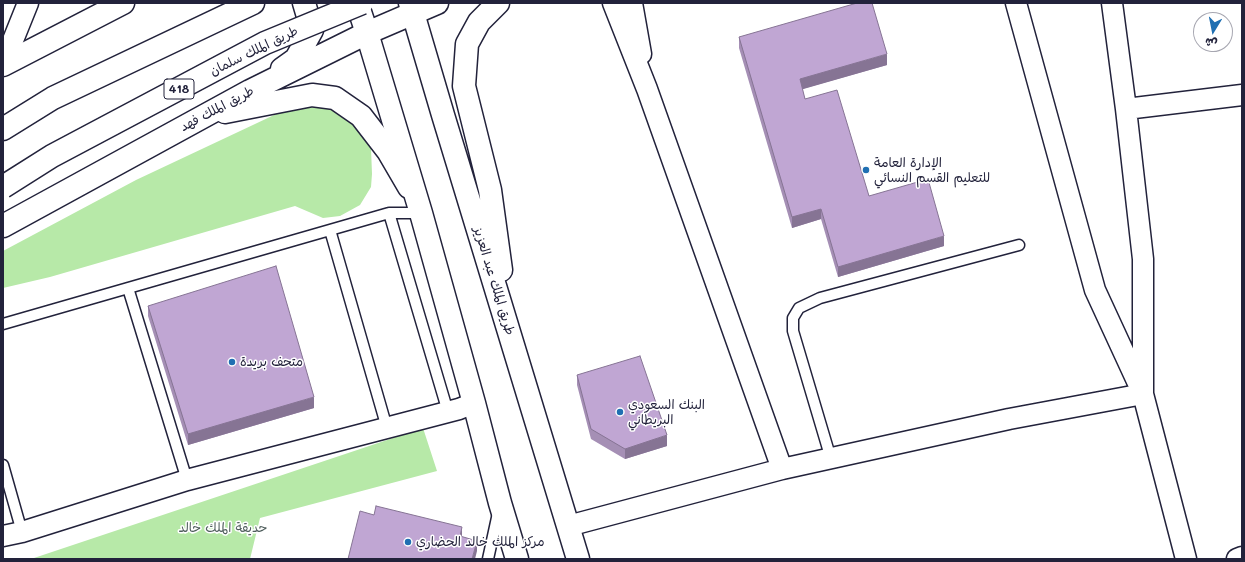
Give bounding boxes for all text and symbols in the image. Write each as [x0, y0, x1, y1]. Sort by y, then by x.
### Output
north arrow [1193, 12, 1233, 52]
street label: طريق الملك سلمان [207, 23, 301, 79]
text: ش [1204, 35, 1218, 52]
road number: 418 [164, 79, 194, 99]
street label: طريق الملك فهد [177, 83, 257, 135]
place label: الإدارة العامة للتعليم القسم النسائي [874, 155, 990, 186]
marker: الإدارة العامة للتعليم القسم النسائي [861, 165, 871, 175]
street label: طريق الملك عبد العزيز [470, 225, 518, 337]
place label: متحف بريدة [240, 354, 303, 370]
marker: متحف بريدة [227, 357, 237, 367]
place label: البنك السعودي البريطاني [628, 397, 705, 428]
marker: البنك السعودي البريطاني [615, 407, 625, 417]
park label: حديقة الملك خالد [179, 520, 267, 536]
place label: مركز الملك خالد الحضاري [416, 534, 544, 550]
marker: مركز الملك خالد الحضاري [403, 537, 413, 547]

